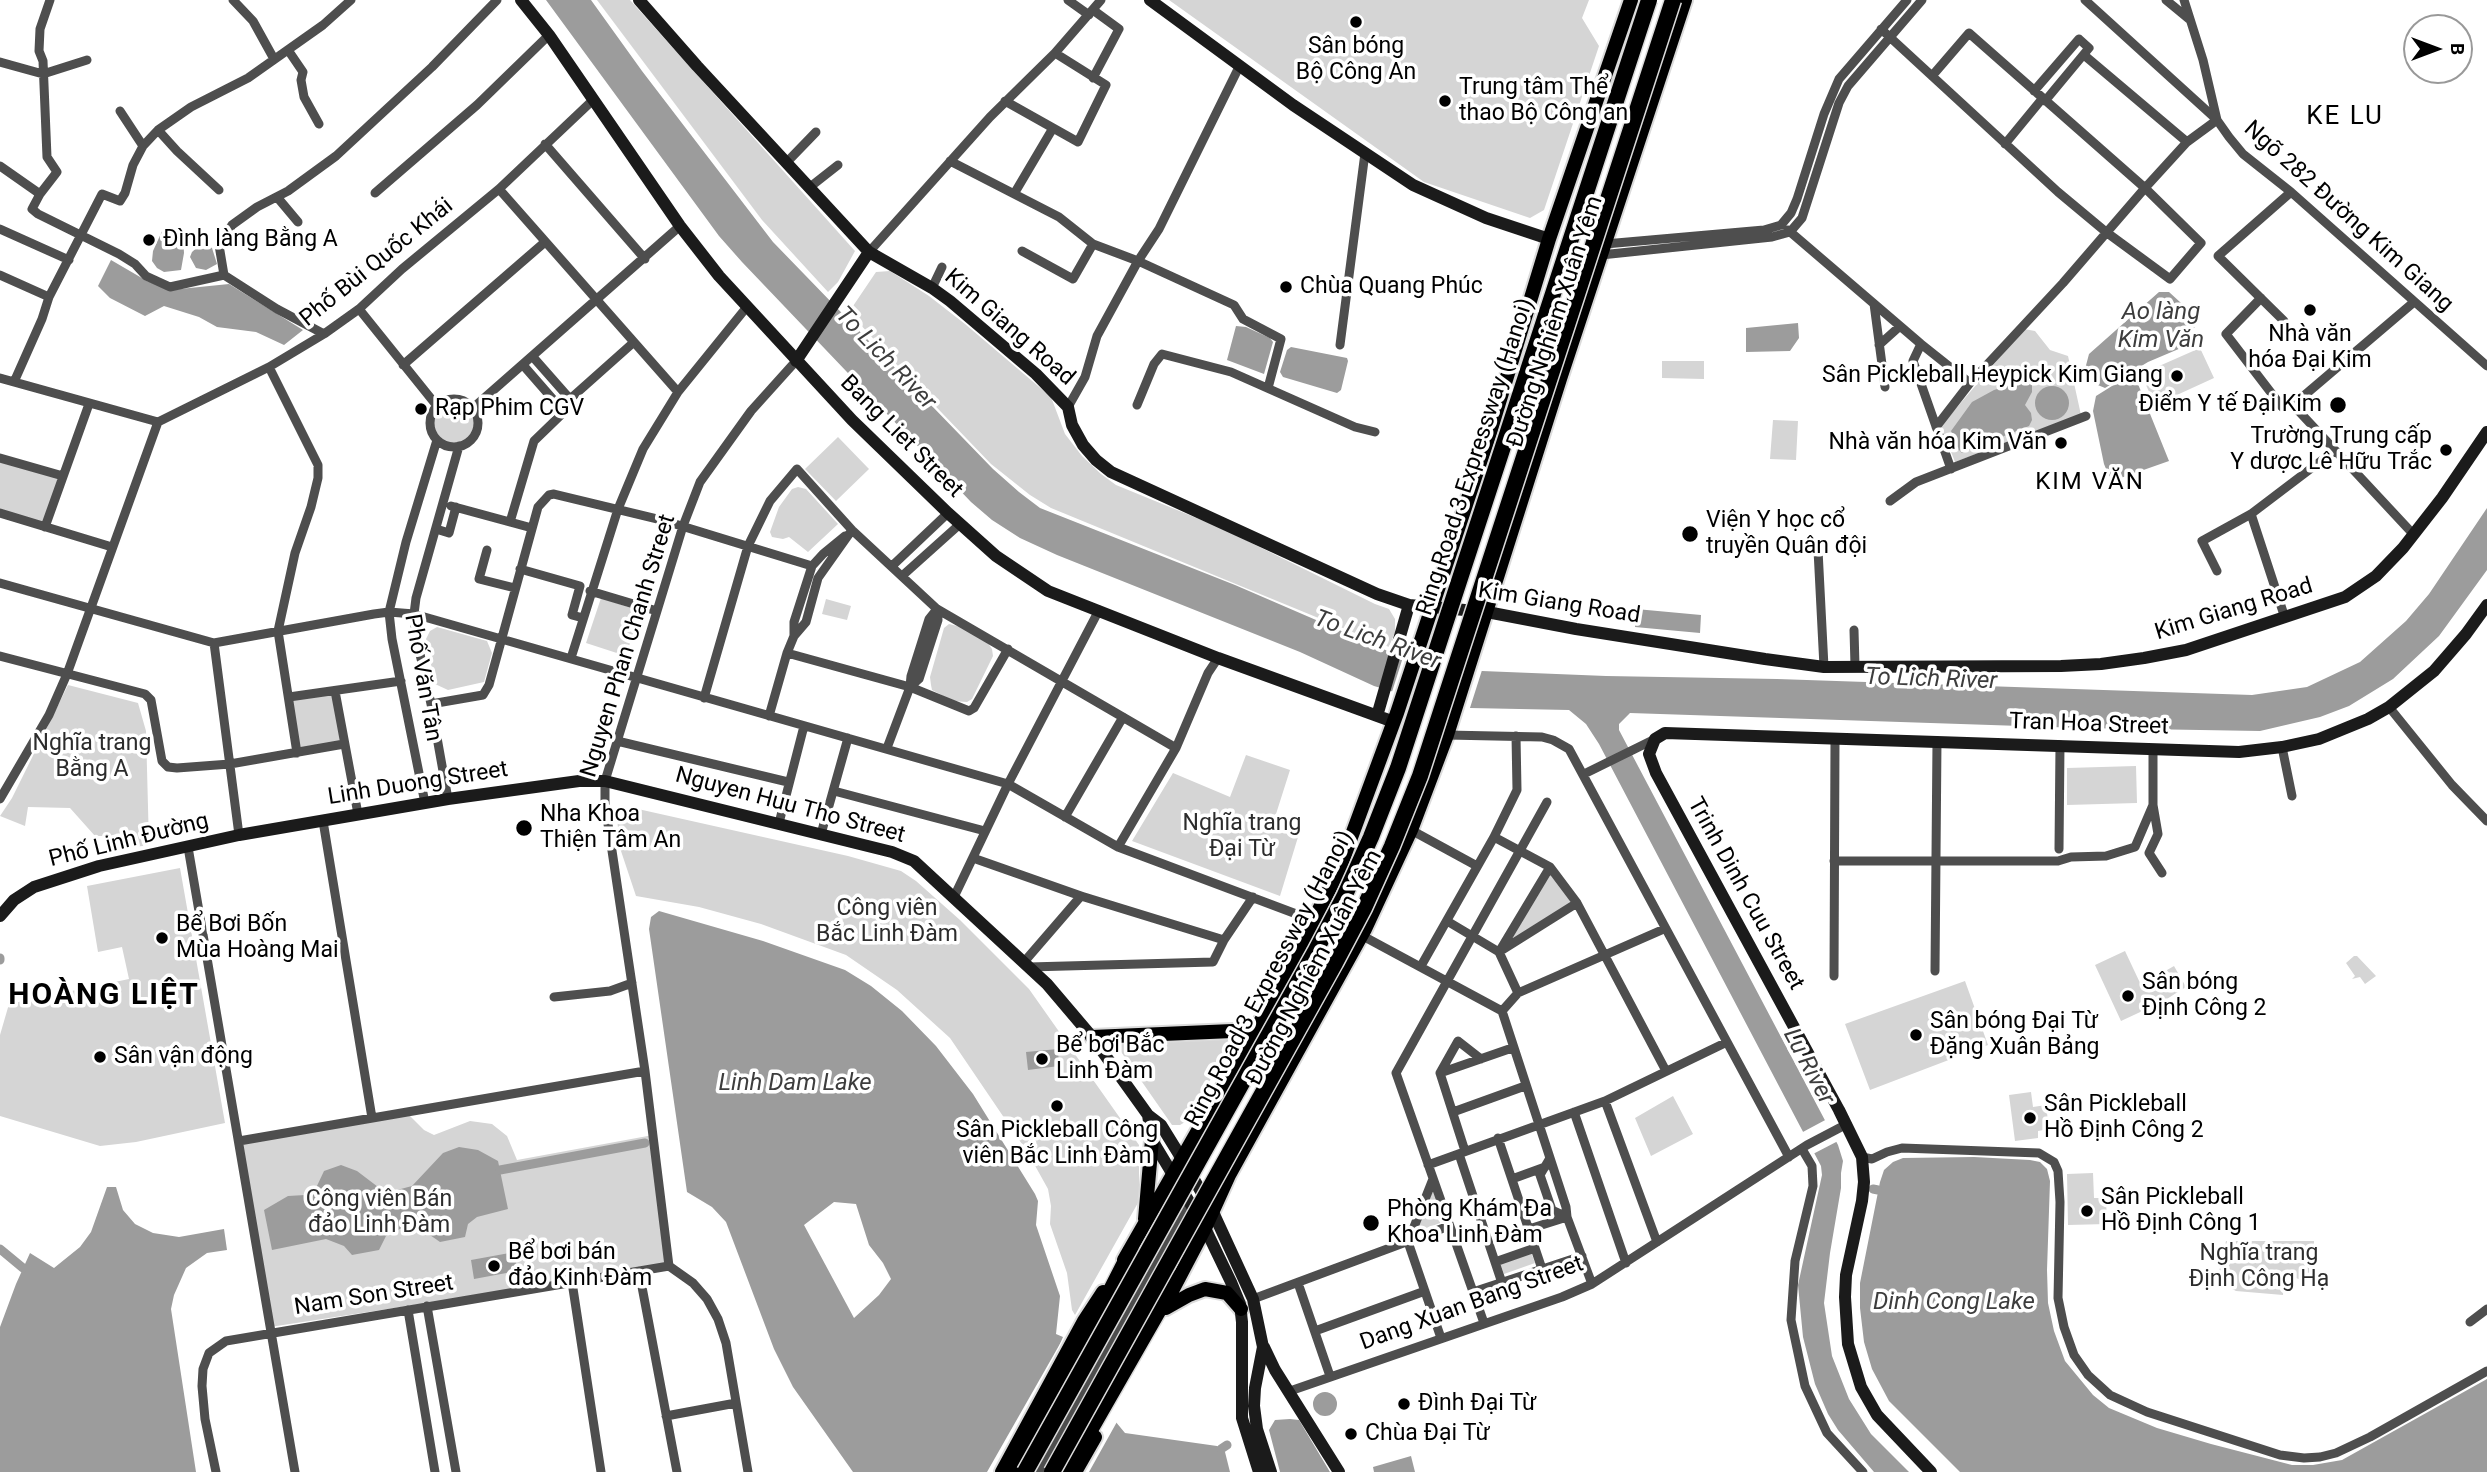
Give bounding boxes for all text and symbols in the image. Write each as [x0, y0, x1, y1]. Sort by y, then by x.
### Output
marker: Sân bóng Bộ Công An [1348, 14, 1364, 30]
north arrow [2403, 14, 2473, 84]
place label: Sân bóng Bộ Công An [1296, 33, 1416, 87]
text: B [2446, 43, 2469, 55]
place label: Trung tâm Thể thao Bộ Công an [1459, 74, 1628, 128]
marker: Trung tâm Thể thao Bộ Công an [1437, 93, 1453, 109]
district label: KE LU [2307, 101, 2383, 133]
street label: Ngõ 282 Đường Kim Giang [2238, 116, 2458, 318]
street label: Phố Bùi Quốc Khái [295, 193, 459, 333]
street label: Đường Nghiêm Xuân Yêm [1502, 193, 1610, 451]
place label: Đình làng Bằng A [163, 226, 338, 254]
marker: Đình làng Bằng A [141, 232, 157, 248]
street label: Kim Giang Road [938, 264, 1080, 392]
place label: Chùa Quang Phúc [1300, 273, 1483, 301]
marker: Chùa Quang Phúc [1278, 279, 1294, 295]
street label: Ring Road 3 Expressway (Hanoi) [1412, 295, 1540, 619]
water label: Ao làng Kim Văn [2118, 299, 2204, 355]
water label: To Lich River [829, 301, 941, 417]
marker: Nhà văn hóa Đại Kim [2302, 302, 2318, 318]
place label: Nhà văn hóa Đại Kim [2248, 321, 2372, 375]
place label: Sân Pickleball Heypick Kim Giang [1822, 362, 2163, 390]
marker: Sân Pickleball Heypick Kim Giang [2169, 368, 2185, 384]
street label: Bang Liet Street [834, 370, 968, 504]
place label: Điểm Y tế Đại Kim [2139, 391, 2322, 419]
place label: Rạp Phim CGV [435, 395, 584, 423]
marker: Điểm Y tế Đại Kim [2328, 395, 2348, 415]
marker: Rạp Phim CGV [413, 401, 429, 417]
place label: Trường Trung cấp Y dược Lê Hữu Trắc [2230, 423, 2432, 477]
place label: Nhà văn hóa Kim Văn [1829, 429, 2047, 457]
marker: Nhà văn hóa Kim Văn [2053, 435, 2069, 451]
marker: Trường Trung cấp Y dược Lê Hữu Trắc [2438, 442, 2454, 458]
district label: KIM VĂN [2036, 469, 2144, 497]
place label: Viện Y học cổ truyền Quân đội [1706, 507, 1867, 561]
street label: Nguyen Phan Chanh Street [576, 511, 682, 781]
marker: Viện Y học cổ truyền Quân đội [1680, 524, 1700, 544]
street label: Kim Giang Road [2152, 573, 2316, 647]
street label: Kim Giang Road [1476, 578, 1642, 630]
water label: To Lich River [1310, 605, 1444, 677]
street label: Phố Văn Tân [397, 612, 447, 744]
water label: To Lich River [1864, 663, 1998, 697]
street label: Tran Hoa Street [2009, 708, 2169, 742]
park label: Nghĩa trang Bằng A [33, 730, 151, 784]
street label: Linh Duong Street [326, 756, 510, 812]
street label: Nguyen Huu Tho Street [672, 762, 908, 850]
street label: Trinh Dinh Cuu Street [1681, 793, 1809, 995]
place label: Nha Khoa Thiện Tâm An [540, 801, 681, 855]
street label: Phố Linh Đường [46, 808, 212, 874]
park label: Nghĩa trang Đại Từ [1183, 810, 1301, 864]
marker: Nha Khoa Thiện Tâm An [514, 818, 534, 838]
street label: Ring Road 3 Expressway (Hanoi) [1180, 826, 1360, 1132]
street label: Đường Nghiêm Xuân Yêm [1241, 845, 1389, 1091]
park label: Công viên Bắc Linh Đàm [816, 895, 958, 949]
place label: Bể Bơi Bốn Mùa Hoàng Mai [176, 911, 339, 965]
marker: Bể Bơi Bốn Mùa Hoàng Mai [154, 930, 170, 946]
place label: Sân bóng Định Công 2 [2142, 969, 2266, 1023]
district label: HOÀNG LIỆT [9, 978, 199, 1014]
marker: Sân bóng Định Công 2 [2120, 988, 2136, 1004]
place label: Sân bóng Đại Từ Đặng Xuân Bảng [1930, 1008, 2100, 1062]
water label: Lu River [1776, 1024, 1840, 1110]
marker: Sân bóng Đại Từ Đặng Xuân Bảng [1908, 1027, 1924, 1043]
place label: Bể bơi Bắc Linh Đàm [1056, 1032, 1164, 1086]
place label: Sân vận động [114, 1043, 253, 1071]
marker: Sân vận động [92, 1049, 108, 1065]
marker: Bể bơi Bắc Linh Đàm [1034, 1051, 1050, 1067]
water label: Linh Dam Lake [718, 1070, 872, 1098]
place label: Sân Pickleball Hồ Định Công 2 [2044, 1091, 2204, 1145]
marker: Sân Pickleball Công viên Bắc Linh Đàm [1049, 1098, 1065, 1114]
marker: Sân Pickleball Hồ Định Công 2 [2022, 1110, 2038, 1126]
place label: Sân Pickleball Công viên Bắc Linh Đàm [956, 1117, 1158, 1171]
place label: Sân Pickleball Hồ Định Công 1 [2101, 1184, 2261, 1238]
park label: Công viên Bán đảo Linh Đàm [306, 1186, 452, 1240]
place label: Phòng Khám Đa Khoa Linh Đàm [1387, 1196, 1552, 1250]
marker: Sân Pickleball Hồ Định Công 1 [2079, 1203, 2095, 1219]
marker: Phòng Khám Đa Khoa Linh Đàm [1361, 1213, 1381, 1233]
place label: Bể bơi bán đảo Kinh Đàm [508, 1239, 652, 1293]
park label: Nghĩa trang Định Công Hạ [2189, 1240, 2329, 1294]
street label: Dang Xuan Bang Street [1357, 1251, 1587, 1357]
marker: Bể bơi bán đảo Kinh Đàm [486, 1258, 502, 1274]
street label: Nam Son Street [293, 1270, 455, 1322]
water label: Dinh Cong Lake [1873, 1289, 2035, 1317]
place label: Đình Đại Từ [1418, 1390, 1536, 1418]
marker: Đình Đại Từ [1396, 1396, 1412, 1412]
place label: Chùa Đại Từ [1365, 1420, 1490, 1448]
marker: Chùa Đại Từ [1343, 1426, 1359, 1442]

